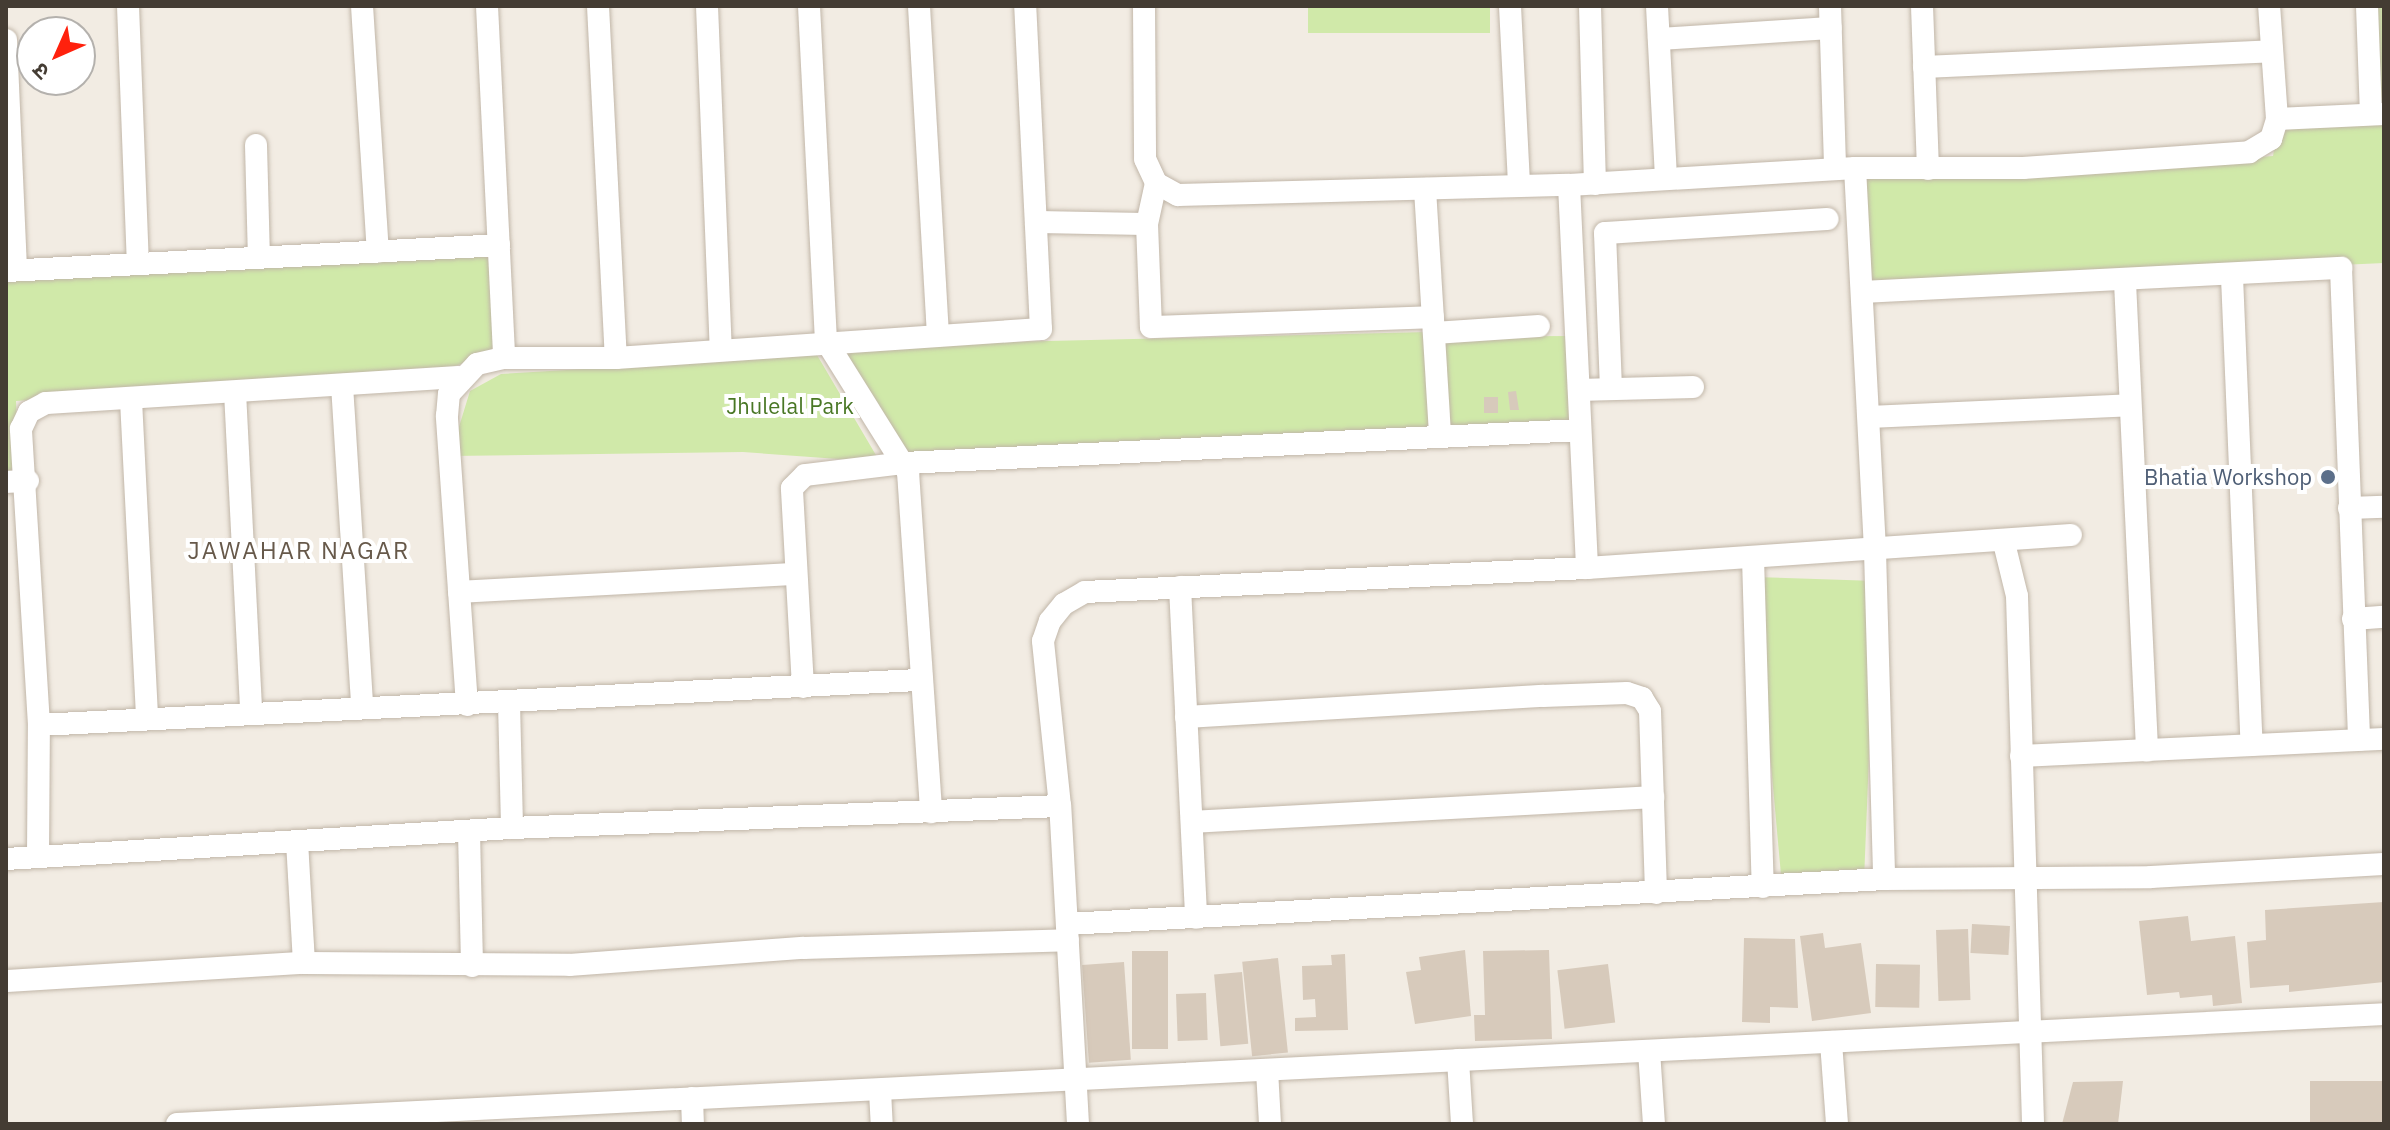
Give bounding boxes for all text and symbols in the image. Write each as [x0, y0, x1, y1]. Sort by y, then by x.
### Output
north arrow [16, 16, 96, 96]
text: उ [25, 57, 55, 87]
park label: Jhulelal Park [726, 393, 854, 419]
place label: Bhatia Workshop [2144, 464, 2312, 490]
marker: Bhatia Workshop [2319, 468, 2337, 486]
district label: JAWAHAR NAGAR [188, 537, 410, 565]

